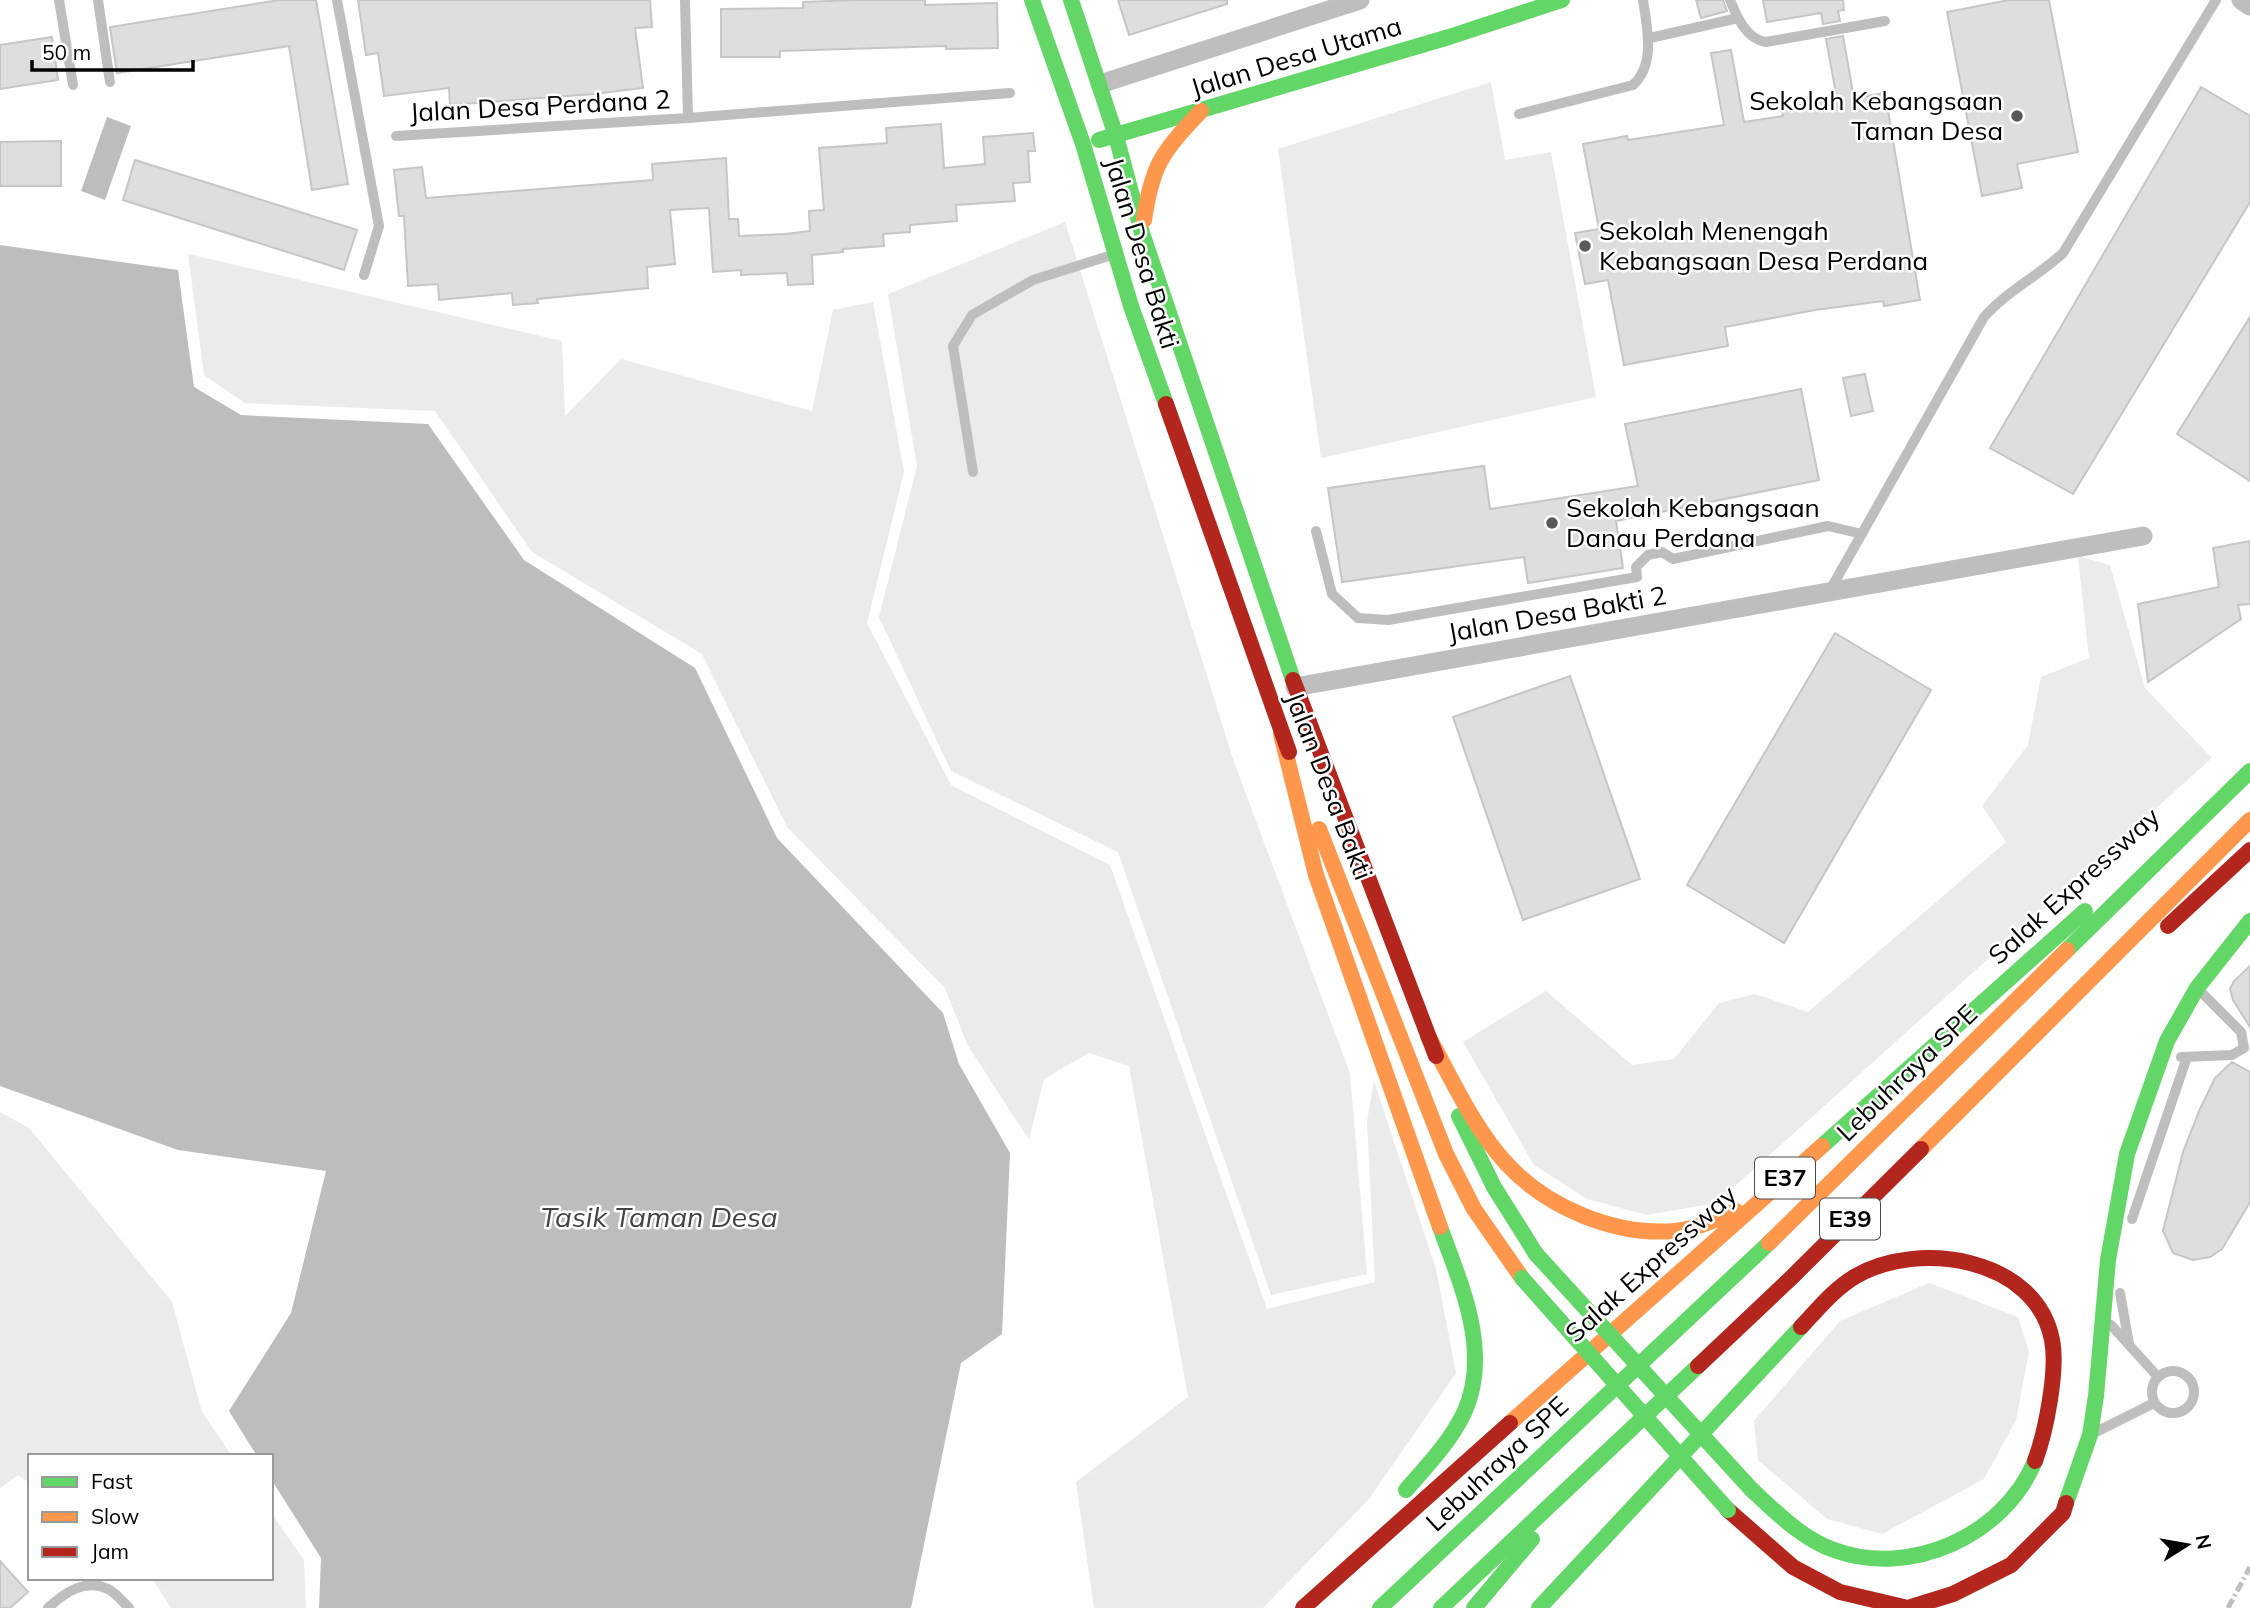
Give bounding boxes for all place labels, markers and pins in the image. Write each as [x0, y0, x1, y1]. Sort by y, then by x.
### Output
place label: Sekolah Kebangsaan Taman Desa [1749, 84, 2003, 147]
marker: Sekolah Kebangsaan Taman Desa [2009, 108, 2025, 124]
place label: Sekolah Menengah Kebangsaan Desa Perdana [1599, 214, 1928, 277]
marker: Sekolah Menengah Kebangsaan Desa Perdana [1577, 238, 1593, 254]
place label: Sekolah Kebangsaan Danau Perdana [1566, 491, 1820, 554]
marker: Sekolah Kebangsaan Danau Perdana [1544, 515, 1560, 531]

